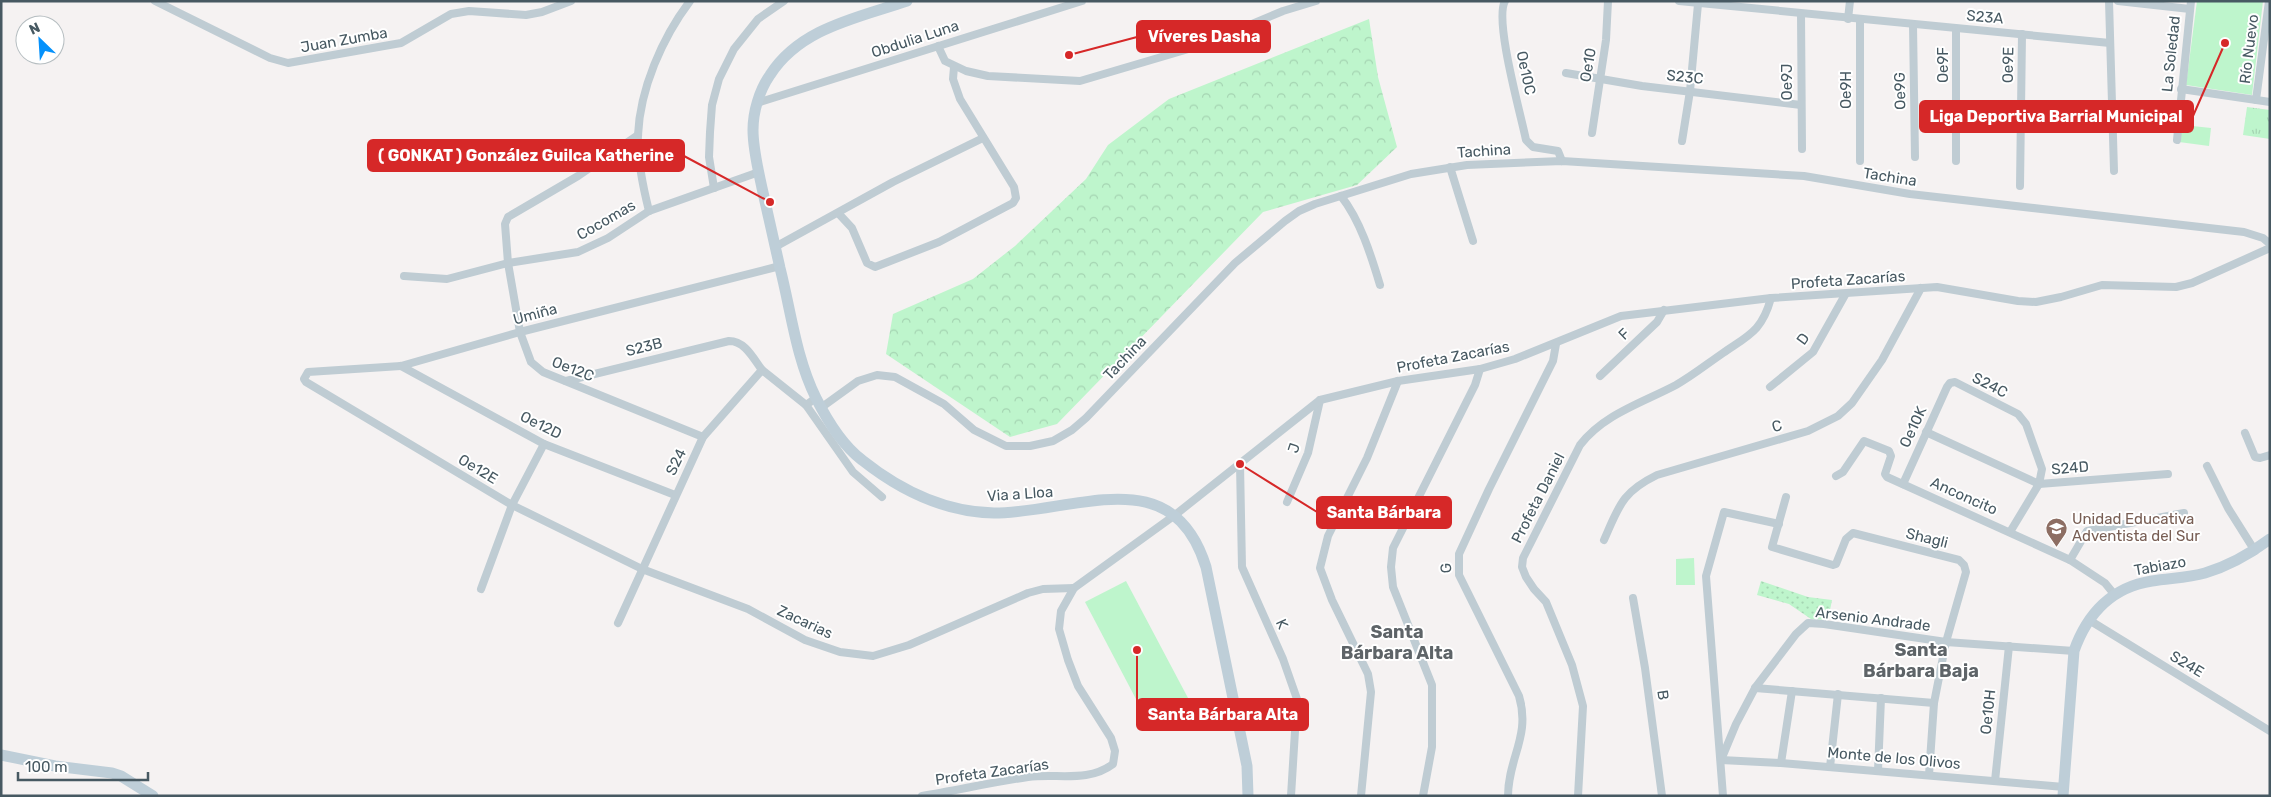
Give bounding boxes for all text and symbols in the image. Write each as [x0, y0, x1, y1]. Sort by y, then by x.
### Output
street label: S23A [1966, 6, 2004, 28]
street label: Río Nuevo [2236, 13, 2262, 85]
north arrow [15, 15, 65, 65]
street label: La Soledad [2158, 15, 2184, 93]
street label: Obdulia Luna [869, 16, 961, 62]
text: N [27, 19, 43, 39]
callout: Víveres Dasha [1137, 21, 1270, 52]
street label: Juan Zumba [299, 24, 389, 56]
text: Víveres Dasha [1148, 27, 1260, 46]
street label: Oe10 [1576, 46, 1600, 84]
street label: Oe9F [1934, 47, 1952, 83]
street label: Oe9E [1999, 47, 2017, 83]
street label: Oe10C [1513, 49, 1539, 97]
street label: Oe9J [1778, 64, 1796, 100]
street label: S23C [1666, 66, 1704, 88]
street label: Oe9H [1837, 71, 1855, 109]
street label: Oe9G [1891, 72, 1909, 110]
callout: Liga Deportiva Barrial Municipal [1920, 101, 2193, 132]
text: Liga Deportiva Barrial Municipal [1930, 107, 2183, 126]
callout: ( GONKAT ) González Guilca Katherine [368, 140, 684, 171]
street label: Tachina [1456, 140, 1512, 162]
text: ( GONKAT ) González Guilca Katherine [378, 146, 674, 165]
street label: Tachina [1862, 164, 1918, 190]
street label: Cocomas [573, 196, 639, 244]
street label: Profeta Zacarías [1790, 267, 1906, 293]
street label: Umiña [511, 300, 559, 328]
street label: F [1615, 324, 1634, 344]
street label: D [1793, 330, 1813, 348]
street label: Tachina [1100, 332, 1150, 384]
street label: S23B [624, 334, 664, 360]
street label: Profeta Zacarías [1395, 337, 1511, 377]
street label: Oe12C [549, 353, 597, 385]
street label: S24C [1969, 369, 2011, 401]
street label: Oe10K [1896, 403, 1930, 451]
street label: Oe12D [517, 407, 565, 443]
street label: C [1770, 416, 1784, 436]
street label: J [1284, 441, 1304, 455]
street label: S24 [662, 446, 690, 478]
street label: Oe12E [455, 450, 501, 488]
street label: Profeta Daniel [1508, 450, 1568, 546]
street label: S24D [2050, 457, 2090, 479]
street label: Anconcito [1928, 473, 2000, 519]
street label: Via a Lloa [986, 483, 1054, 505]
callout: Santa Bárbara [1317, 497, 1451, 528]
text: Santa Bárbara [1327, 503, 1441, 522]
place label: Unidad Educativa Adventista del Sur [2072, 510, 2200, 545]
school or university icon: Unidad Educativa Adventista del Sur [2044, 516, 2068, 547]
street label: Shagli [1904, 524, 1950, 552]
street label: Tabiazo [2133, 553, 2187, 579]
street label: G [1437, 562, 1455, 574]
street label: Zacarias [774, 601, 836, 643]
street label: Arsenio Andrade [1814, 603, 1932, 635]
street label: K [1272, 616, 1292, 632]
district label: Santa Bárbara Alta [1341, 621, 1453, 664]
district label: Santa Bárbara Baja [1863, 639, 1979, 682]
street label: S24E [2167, 647, 2207, 681]
street label: B [1653, 689, 1673, 701]
street label: Oe10H [1977, 689, 1999, 735]
callout: Santa Bárbara Alta [1137, 699, 1308, 730]
text: Santa Bárbara Alta [1148, 705, 1298, 724]
street label: Monte de los Olivos [1827, 743, 1962, 773]
scale bar [18, 750, 148, 782]
street label: Profeta Zacarías [934, 755, 1050, 789]
text: 100 m [25, 758, 67, 776]

